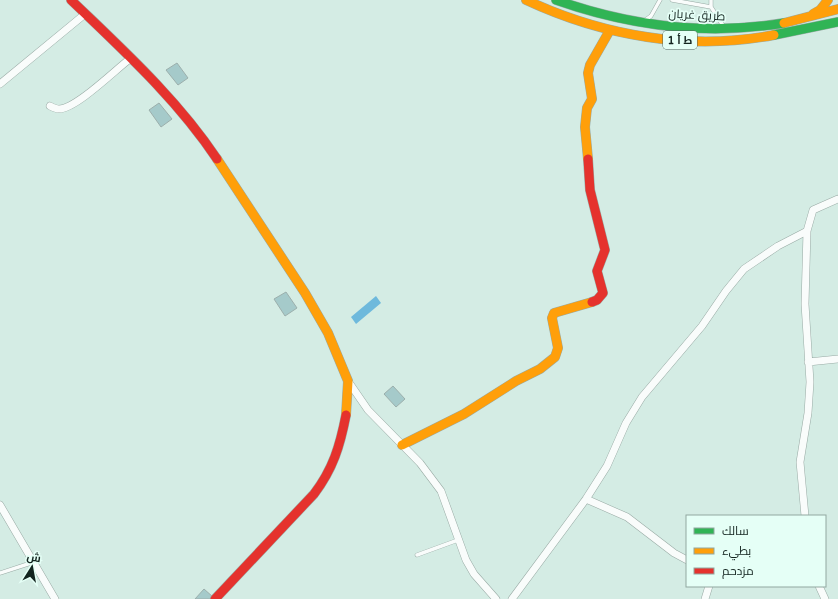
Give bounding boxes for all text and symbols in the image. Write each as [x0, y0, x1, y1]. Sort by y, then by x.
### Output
street label: طريق غريان [668, 7, 726, 23]
road number: ط أ 1 [663, 31, 697, 49]
legend [686, 515, 826, 587]
text: سالك [722, 524, 749, 538]
text: بطيء [722, 544, 751, 561]
north arrow [12, 547, 52, 587]
text: ش [26, 550, 42, 565]
text: مزدحم [722, 564, 754, 579]

